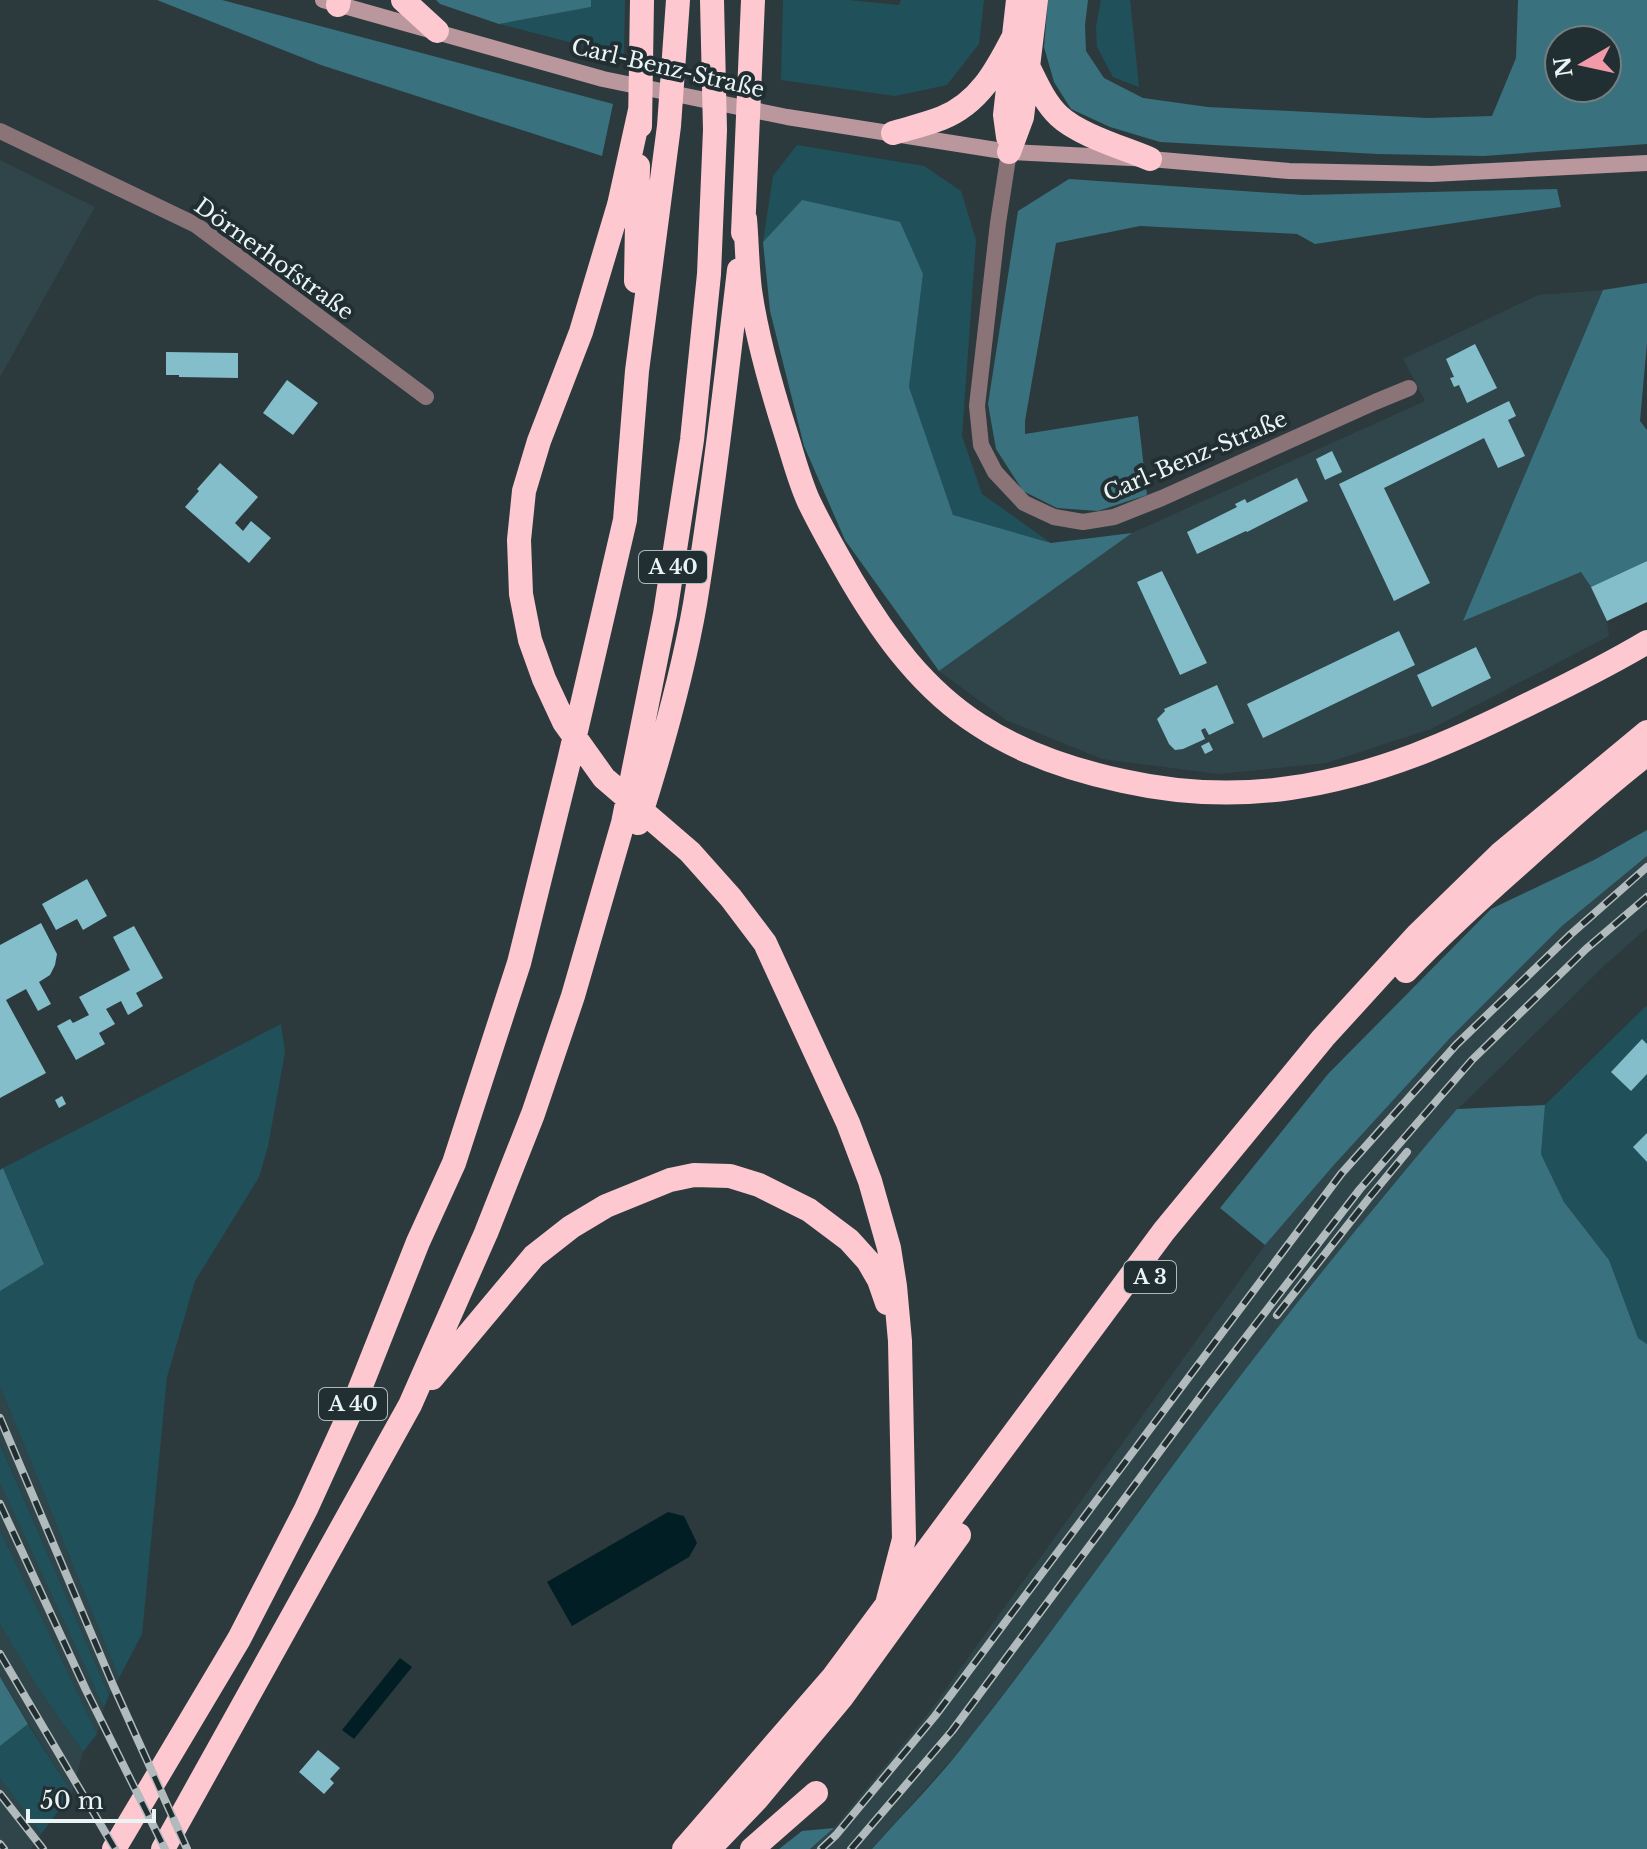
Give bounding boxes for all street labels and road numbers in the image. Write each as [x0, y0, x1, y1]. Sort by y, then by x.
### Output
street label: Carl-Benz-Straße [569, 33, 767, 103]
street label: Dörnerhofstraße [189, 192, 359, 326]
street label: Carl-Benz-Straße [1099, 405, 1291, 507]
road number: A 40 [639, 551, 707, 583]
road number: A 3 [1124, 1261, 1176, 1293]
road number: A 40 [319, 1388, 387, 1420]

